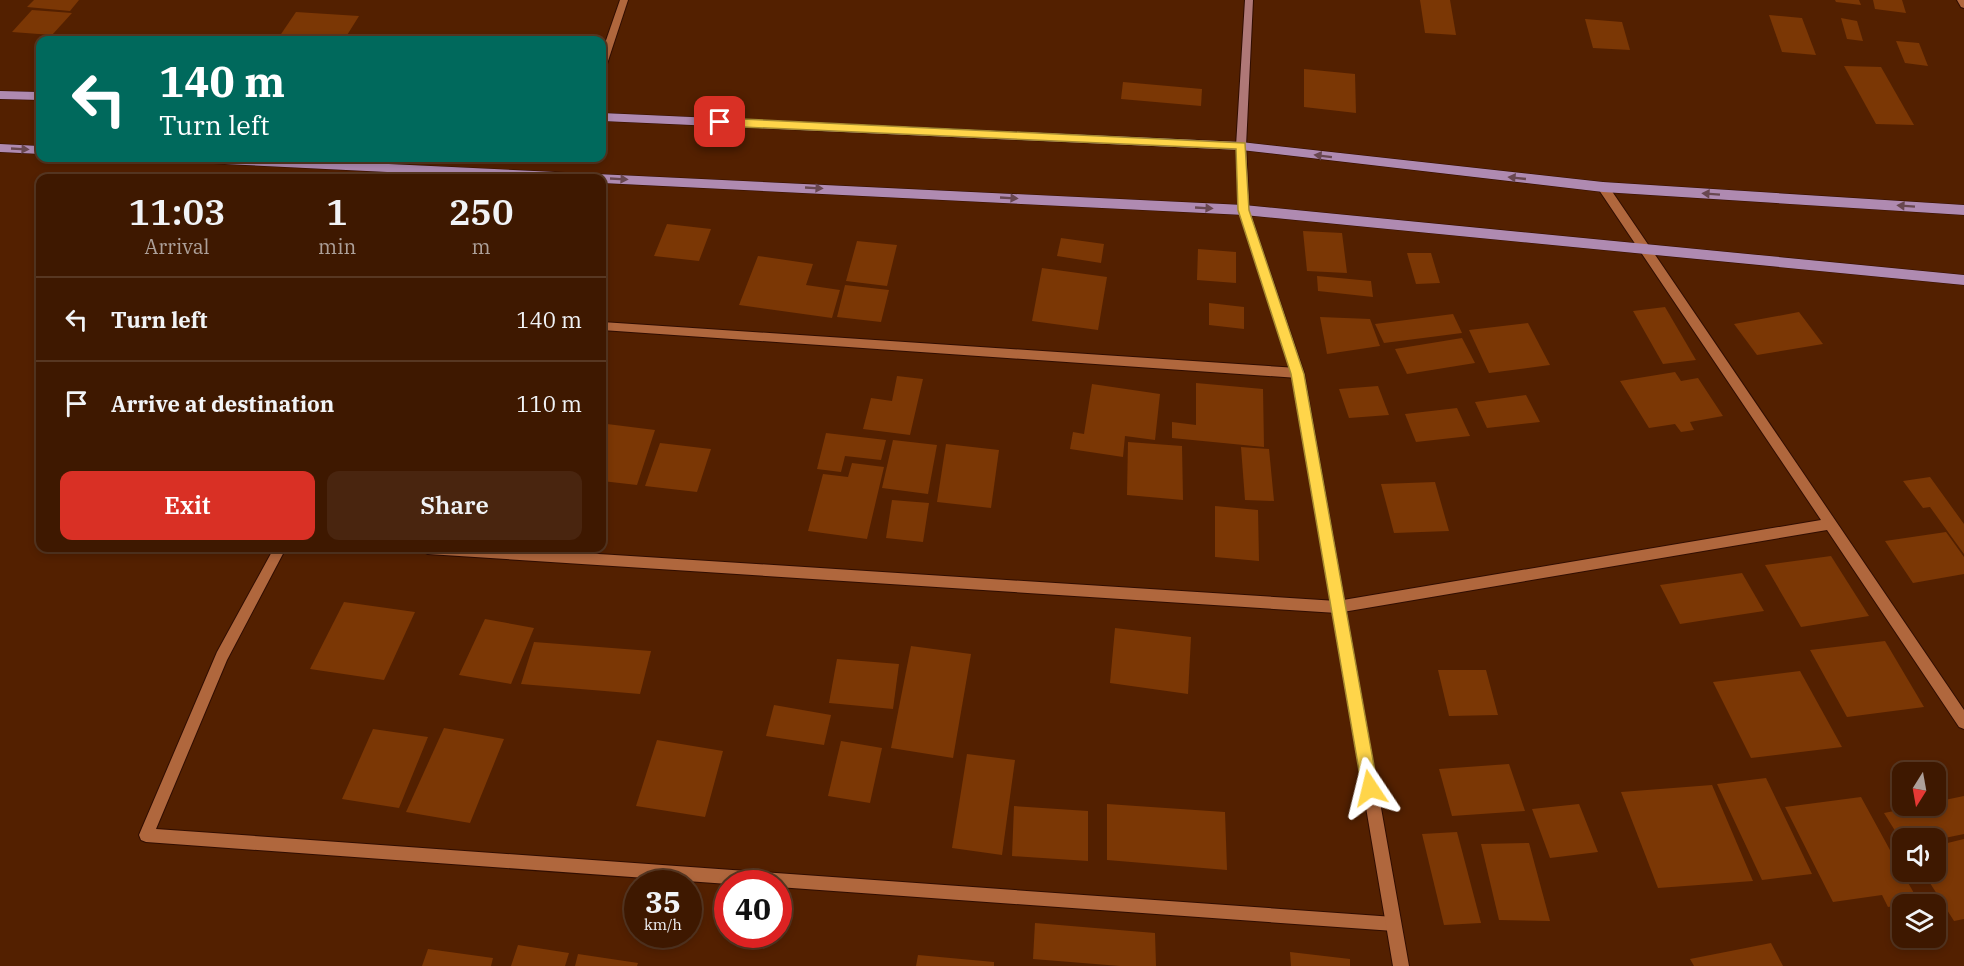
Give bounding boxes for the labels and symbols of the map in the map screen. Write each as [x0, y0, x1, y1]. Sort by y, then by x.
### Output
pin [694, 96, 745, 147]
one-way arrow [11, 145, 30, 154]
one-way arrow [1313, 151, 1332, 161]
one-way arrow [1507, 173, 1526, 182]
one-way arrow [610, 174, 629, 183]
one-way arrow [805, 184, 824, 193]
one-way arrow [1701, 189, 1720, 199]
one-way arrow [999, 194, 1018, 203]
one-way arrow [1896, 202, 1915, 211]
one-way arrow [1194, 203, 1213, 212]
position arrow [1338, 756, 1402, 820]
north arrow [1892, 762, 1946, 816]
speed limit sign: 40 [714, 870, 792, 948]

